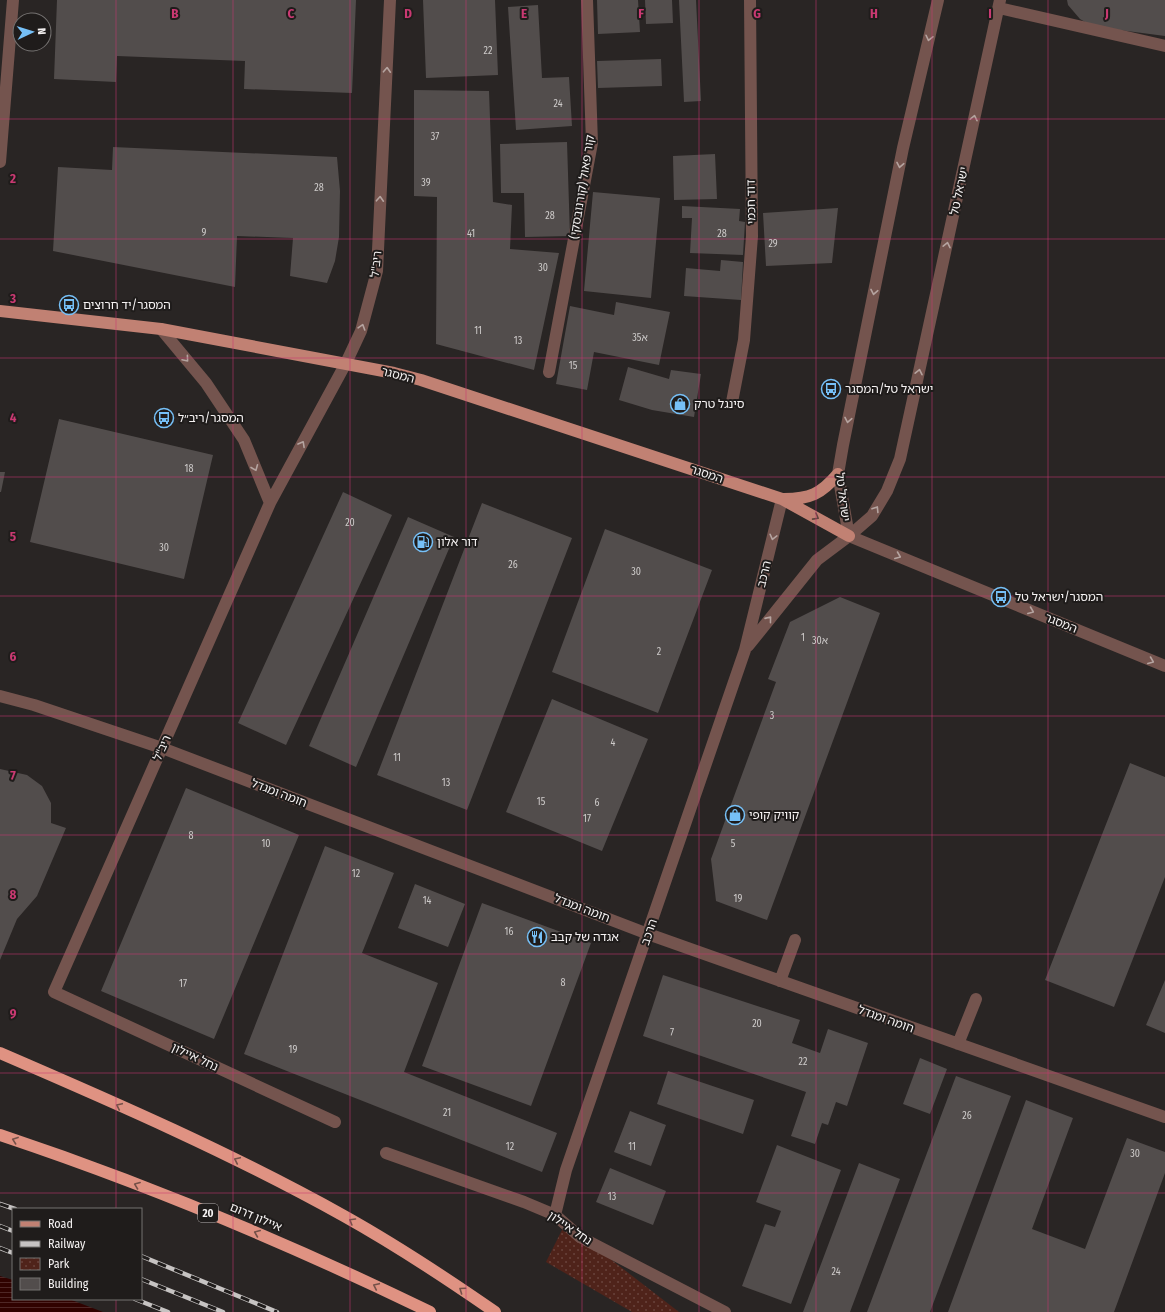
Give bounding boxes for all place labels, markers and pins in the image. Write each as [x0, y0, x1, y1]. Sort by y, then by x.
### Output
bus stop icon: המסגר/יד חרוצים [58, 294, 80, 316]
place label: המסגר/יד חרוצים [83, 298, 171, 312]
bus stop icon: ישראל טל/המסגר [820, 378, 842, 400]
place label: ישראל טל/המסגר [845, 382, 933, 396]
shop icon: סינגל טרק [669, 393, 691, 415]
place label: סינגל טרק [694, 397, 745, 411]
bus stop icon: המסגר/ריב״ל [153, 407, 175, 429]
place label: המסגר/ריב״ל [178, 411, 244, 425]
fuel station icon: דור אלון [412, 531, 434, 553]
place label: דור אלון [437, 535, 478, 549]
bus stop icon: המסגר/ישראל טל [990, 586, 1012, 608]
place label: המסגר/ישראל טל [1015, 590, 1103, 604]
shop icon: קוויק קופי [724, 804, 746, 826]
place label: קוויק קופי [749, 808, 800, 822]
restaurant icon: אגדה של קבב [526, 926, 548, 948]
place label: אגדה של קבב [551, 930, 619, 944]

